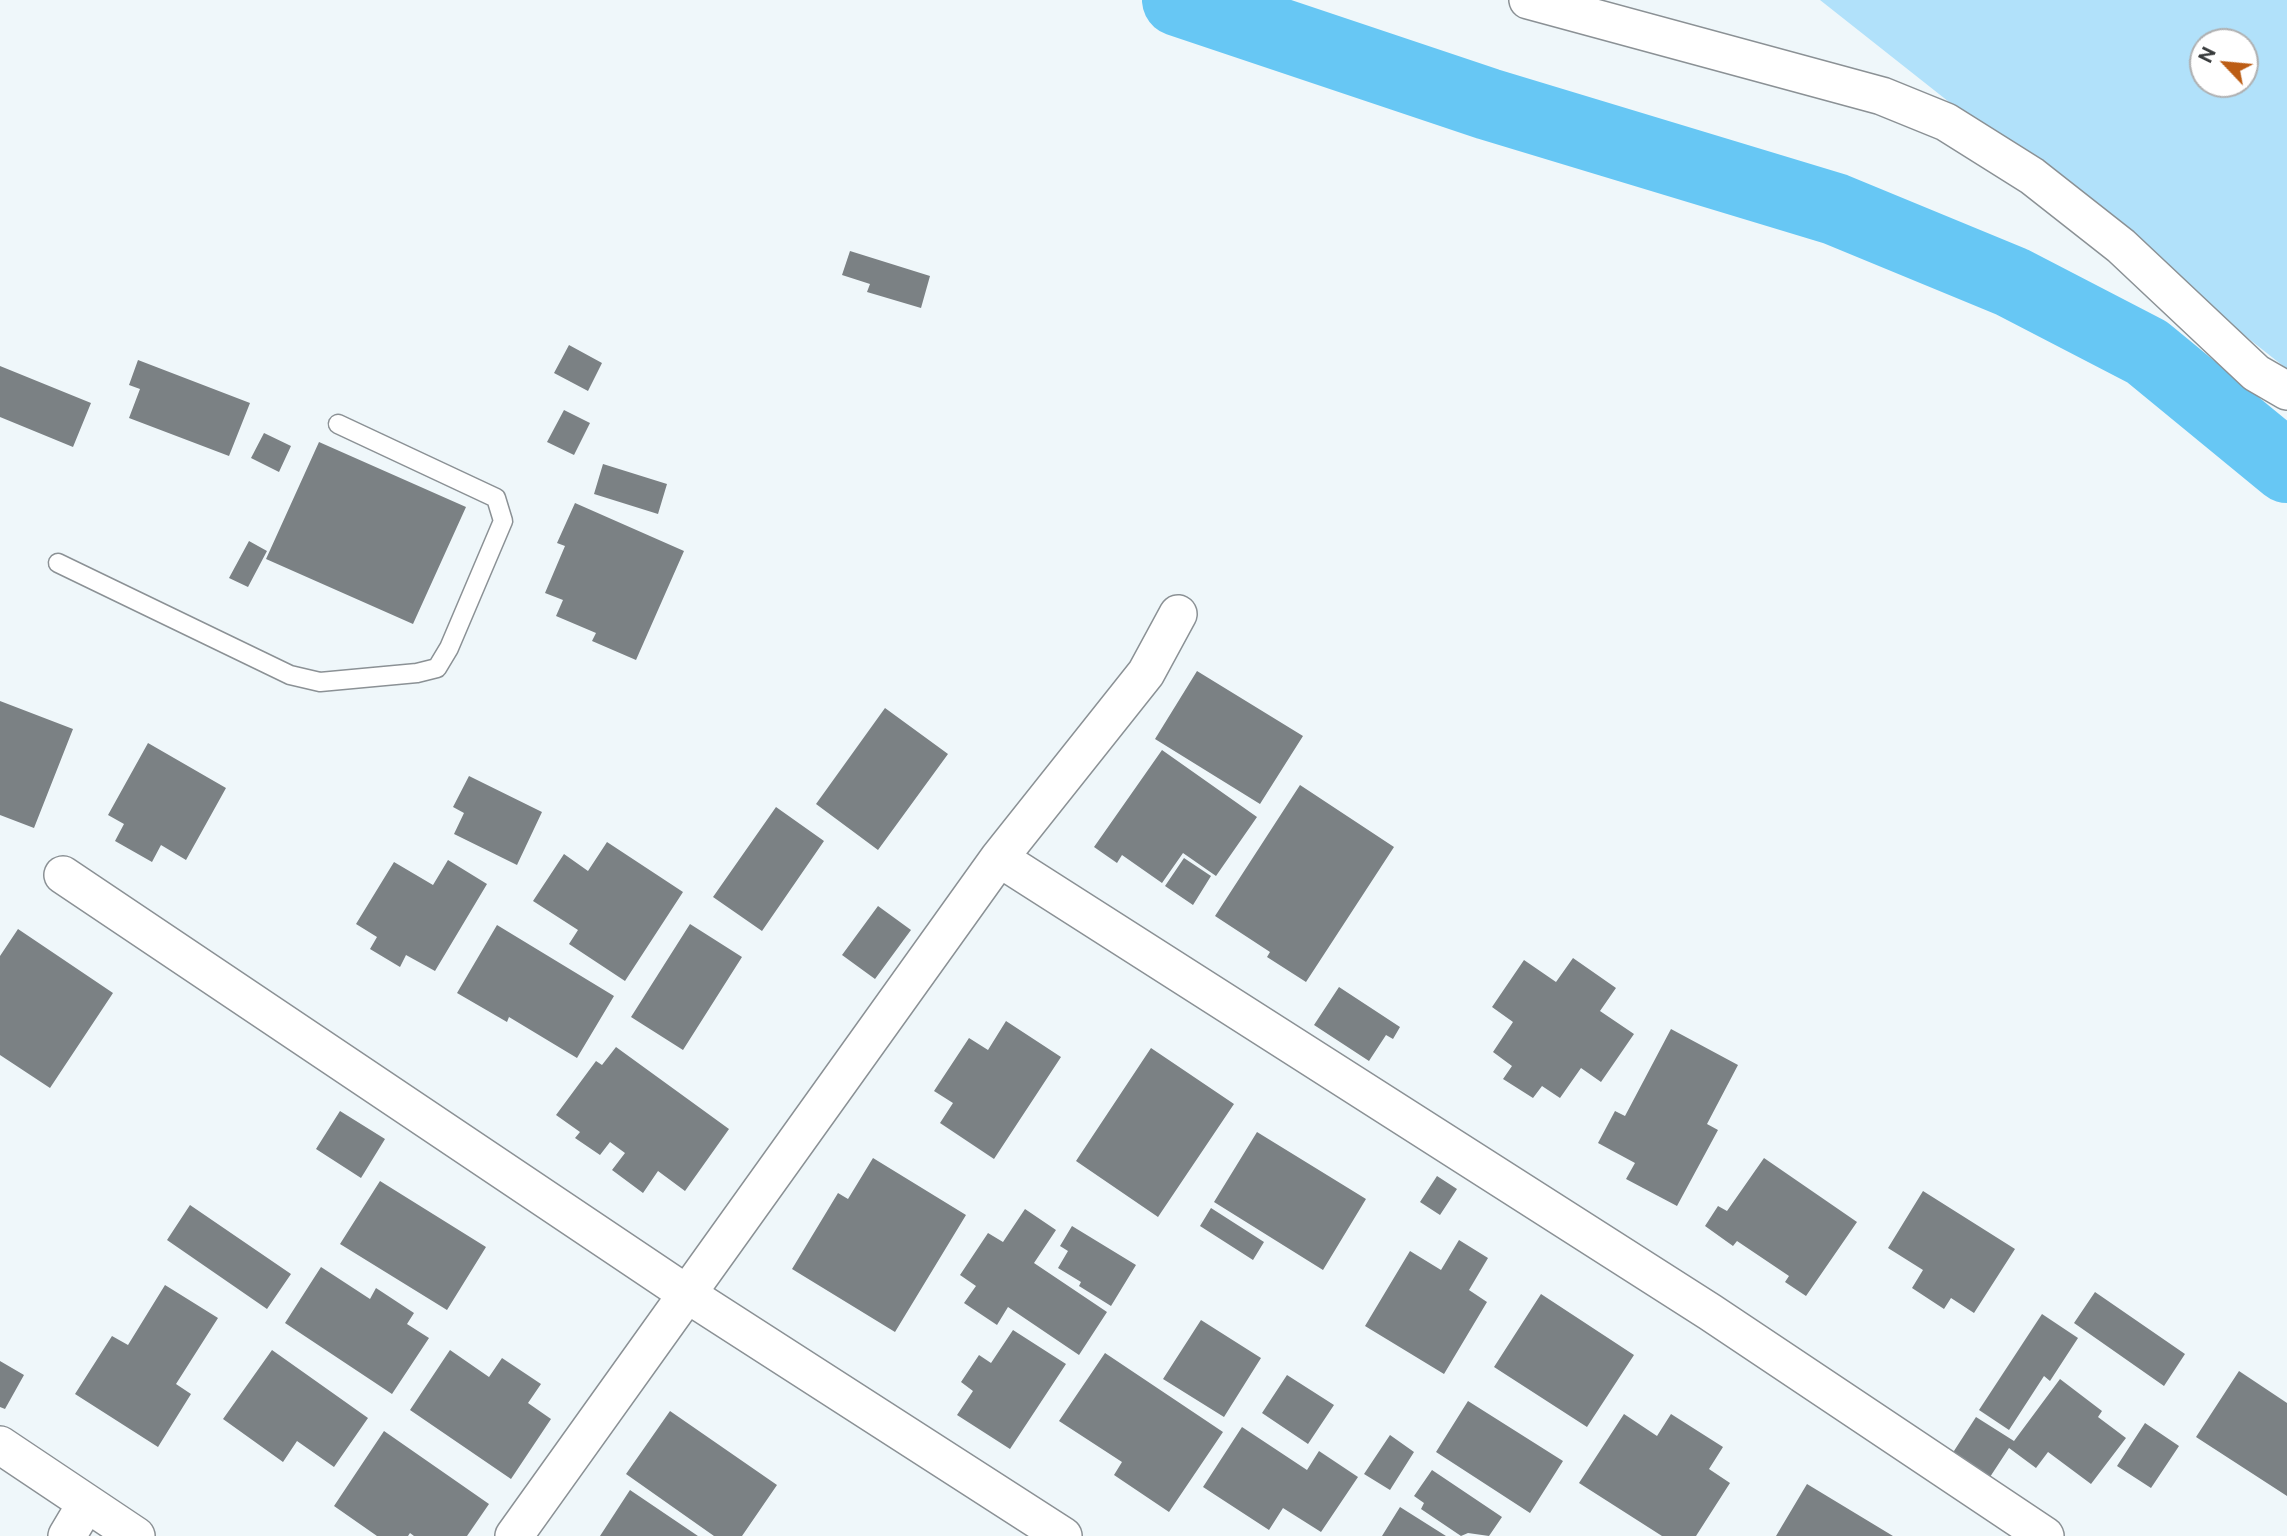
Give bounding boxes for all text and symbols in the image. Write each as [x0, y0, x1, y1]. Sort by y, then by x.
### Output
north arrow [2189, 28, 2259, 98]
text: N [2194, 43, 2220, 66]

